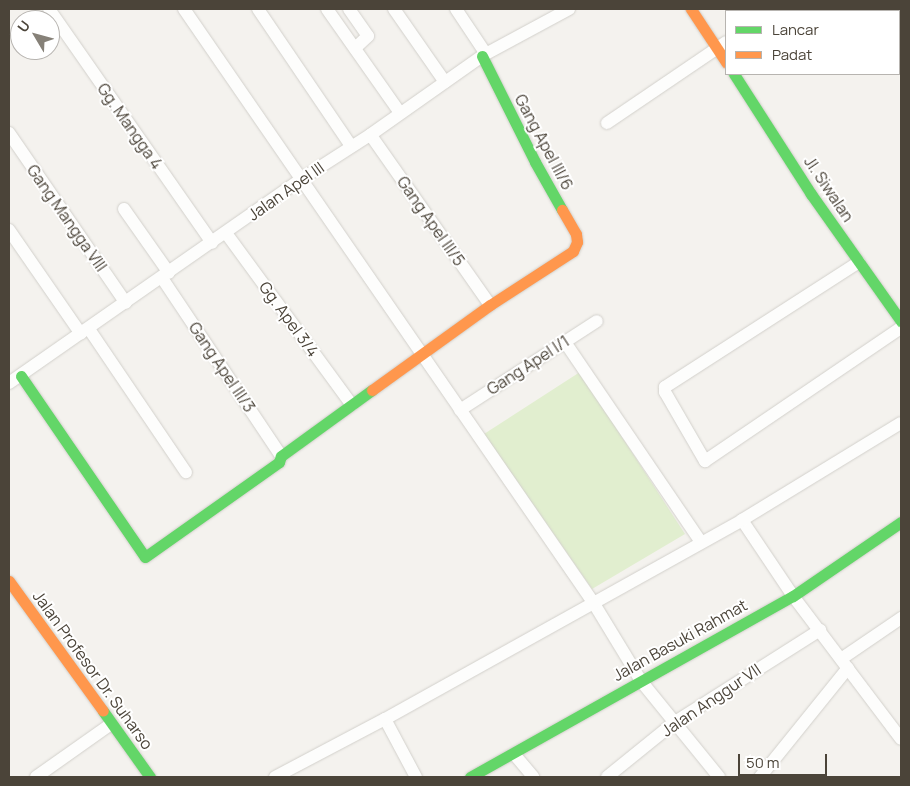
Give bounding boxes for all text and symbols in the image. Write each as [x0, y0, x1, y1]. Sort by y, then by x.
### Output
north arrow [10, 10, 60, 60]
legend [725, 10, 900, 75]
text: U [13, 17, 34, 36]
text: Lancar [772, 19, 819, 40]
text: Padat [772, 44, 812, 65]
street label: Gg. Mangga 4 [93, 79, 167, 173]
street label: Gang Apel III/6 [511, 91, 577, 193]
street label: Jl. Siwalan [800, 153, 858, 225]
street label: Jalan Apel III [244, 158, 328, 224]
street label: Gang Mangga VIII [23, 161, 111, 275]
street label: Gang Apel III/5 [393, 173, 469, 269]
street label: Gg. Apel 3/4 [255, 278, 323, 360]
street label: Gang Apel III/3 [185, 318, 259, 416]
street label: Gang Apel I/1 [483, 331, 573, 399]
street label: Jalan Profesor Dr. Suharso [29, 587, 157, 753]
street label: Jalan Basuki Rahmat [610, 595, 750, 685]
street label: Jalan Anggur VII [658, 660, 764, 740]
scale bar [740, 744, 829, 776]
text: 50 m [746, 752, 780, 773]

